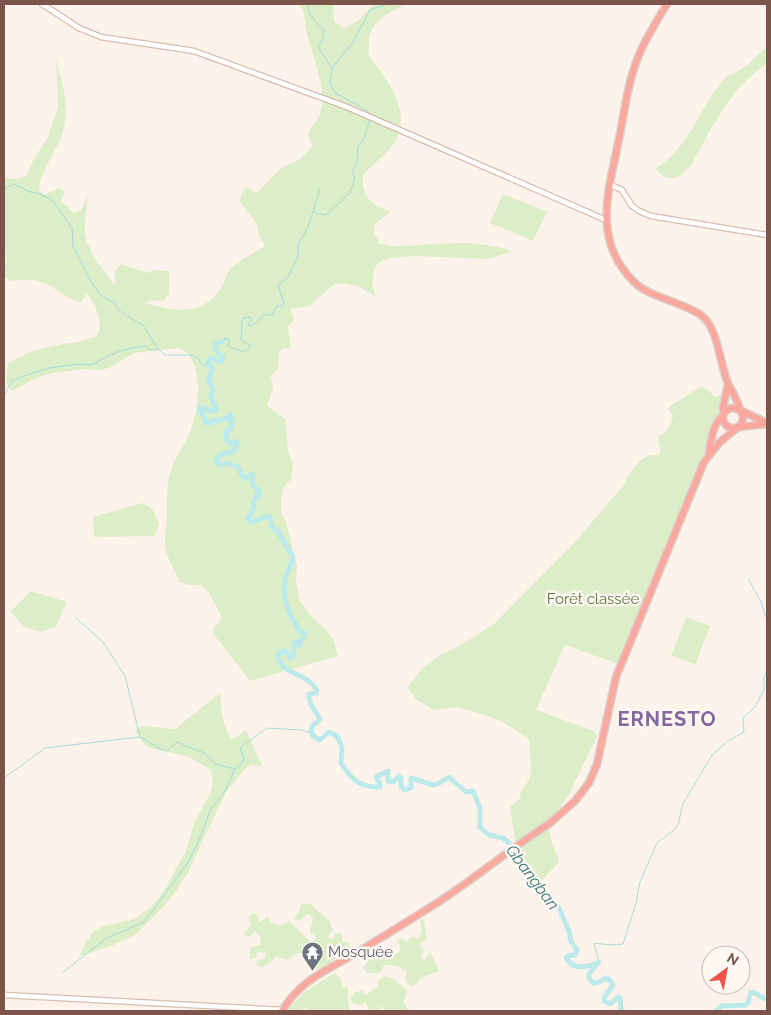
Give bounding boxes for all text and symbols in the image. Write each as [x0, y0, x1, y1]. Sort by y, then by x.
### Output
park label: Forêt classée [547, 590, 639, 608]
district label: ERNESTO [617, 707, 717, 731]
water label: Gbangban [502, 841, 563, 914]
temple icon: Mosquée [300, 940, 324, 971]
place label: Mosquée [328, 943, 393, 961]
north arrow [701, 945, 751, 995]
text: N [724, 949, 742, 969]

